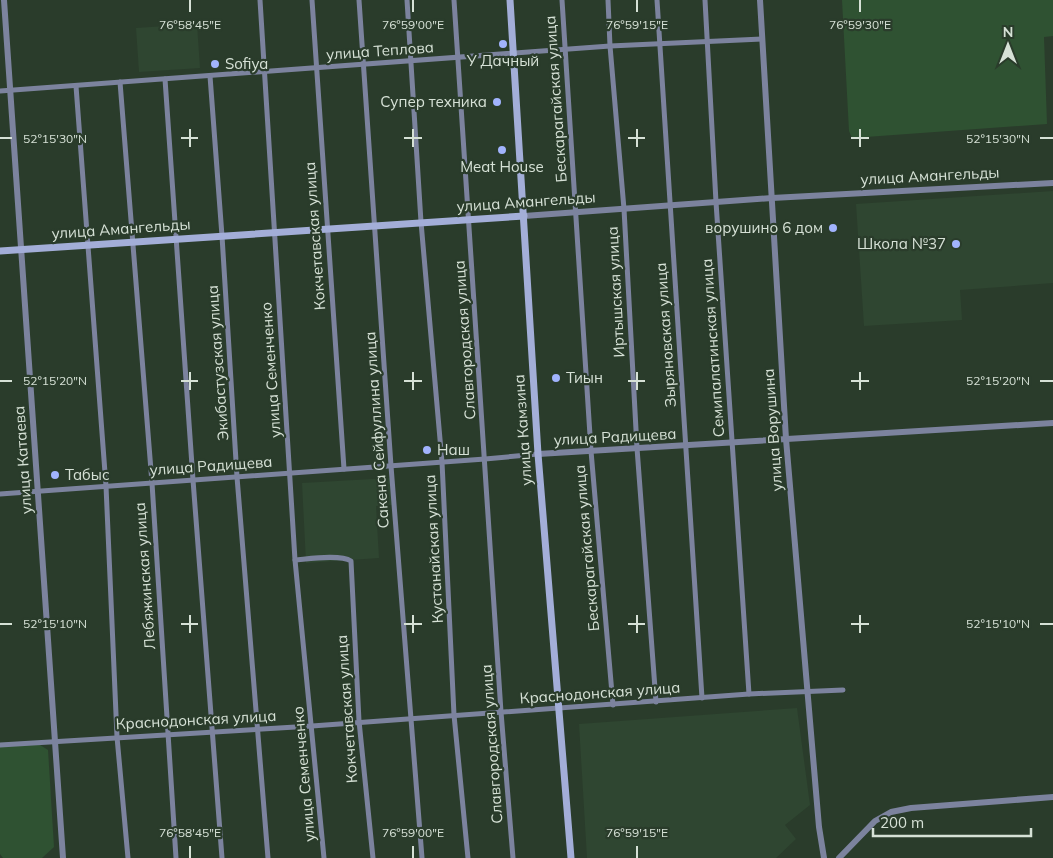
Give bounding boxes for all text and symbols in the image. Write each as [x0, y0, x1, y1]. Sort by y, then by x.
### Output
street label: Бескарагайская улица [540, 15, 571, 183]
text: 76°58'45"E [159, 17, 221, 32]
text: 76°59'00"E [382, 17, 444, 32]
text: 76°59'15"E [606, 17, 668, 32]
text: 76°59'30"E [829, 17, 891, 32]
north arrow [983, 20, 1033, 70]
text: N [1003, 23, 1013, 41]
street label: улица Теплова [326, 37, 434, 64]
marker: У Дачный [497, 38, 509, 50]
place label: У Дачный [466, 51, 539, 70]
place label: Sofiya [225, 54, 268, 73]
marker: Sofiya [209, 58, 221, 70]
place label: Супер техника [380, 92, 487, 111]
marker: Супер техника [491, 96, 503, 108]
text: 52°15'30"N [23, 131, 87, 146]
text: 52°15'30"N [966, 131, 1030, 146]
marker: Meat House [496, 144, 508, 156]
place label: Meat House [460, 157, 544, 176]
street label: Кокчетавская улица [300, 161, 329, 311]
street label: улица Амангельды [860, 162, 1000, 189]
street label: улица Амангельды [456, 187, 596, 216]
street label: улица Амангельды [51, 214, 191, 243]
place label: ворушино 6 дом [705, 218, 823, 237]
marker: ворушино 6 дом [827, 222, 839, 234]
street label: Иртышская улица [603, 226, 628, 358]
place label: Школа №37 [857, 234, 946, 253]
marker: Школа №37 [950, 238, 962, 250]
street label: Семипалатинская улица [697, 258, 728, 438]
street label: Славгородская улица [449, 260, 480, 420]
street label: Зыряновская улица [651, 262, 680, 408]
street label: Экибастузская улица [203, 285, 232, 442]
street label: улица Семенченко [256, 302, 285, 439]
street label: Сакена Сейфуллина улица [360, 331, 393, 529]
place label: Тиын [566, 368, 603, 387]
street label: улица Ворушина [759, 368, 786, 492]
marker: Тиын [550, 372, 562, 384]
text: 52°15'20"N [23, 373, 87, 388]
text: 52°15'20"N [966, 373, 1030, 388]
street label: улица Камзина [509, 374, 536, 486]
street label: улица Катаева [9, 405, 36, 515]
street label: улица Радищева [553, 424, 677, 449]
place label: Наш [437, 440, 470, 459]
marker: Наш [421, 444, 433, 456]
street label: улица Радищева [149, 452, 273, 479]
street label: Бескарагайская улица [570, 464, 603, 632]
place label: Табыс [65, 465, 110, 484]
marker: Табыс [49, 469, 61, 481]
street label: Кустанайская улица [420, 474, 447, 624]
street label: Лебяжинская улица [130, 502, 159, 650]
text: 52°15'10"N [23, 616, 87, 631]
text: 52°15'10"N [966, 616, 1030, 631]
street label: Кокчетавская улица [332, 634, 361, 784]
street label: Славгородская улица [476, 664, 507, 824]
street label: Краснодонская улица [519, 677, 681, 708]
street label: Краснодонская улица [115, 706, 277, 733]
street label: улица Семенченко [288, 706, 319, 843]
scale bar [873, 806, 1030, 838]
text: 200 m [880, 813, 924, 832]
text: 76°58'45"E [159, 825, 221, 840]
text: 76°59'00"E [382, 825, 444, 840]
text: 76°59'15"E [606, 825, 668, 840]

